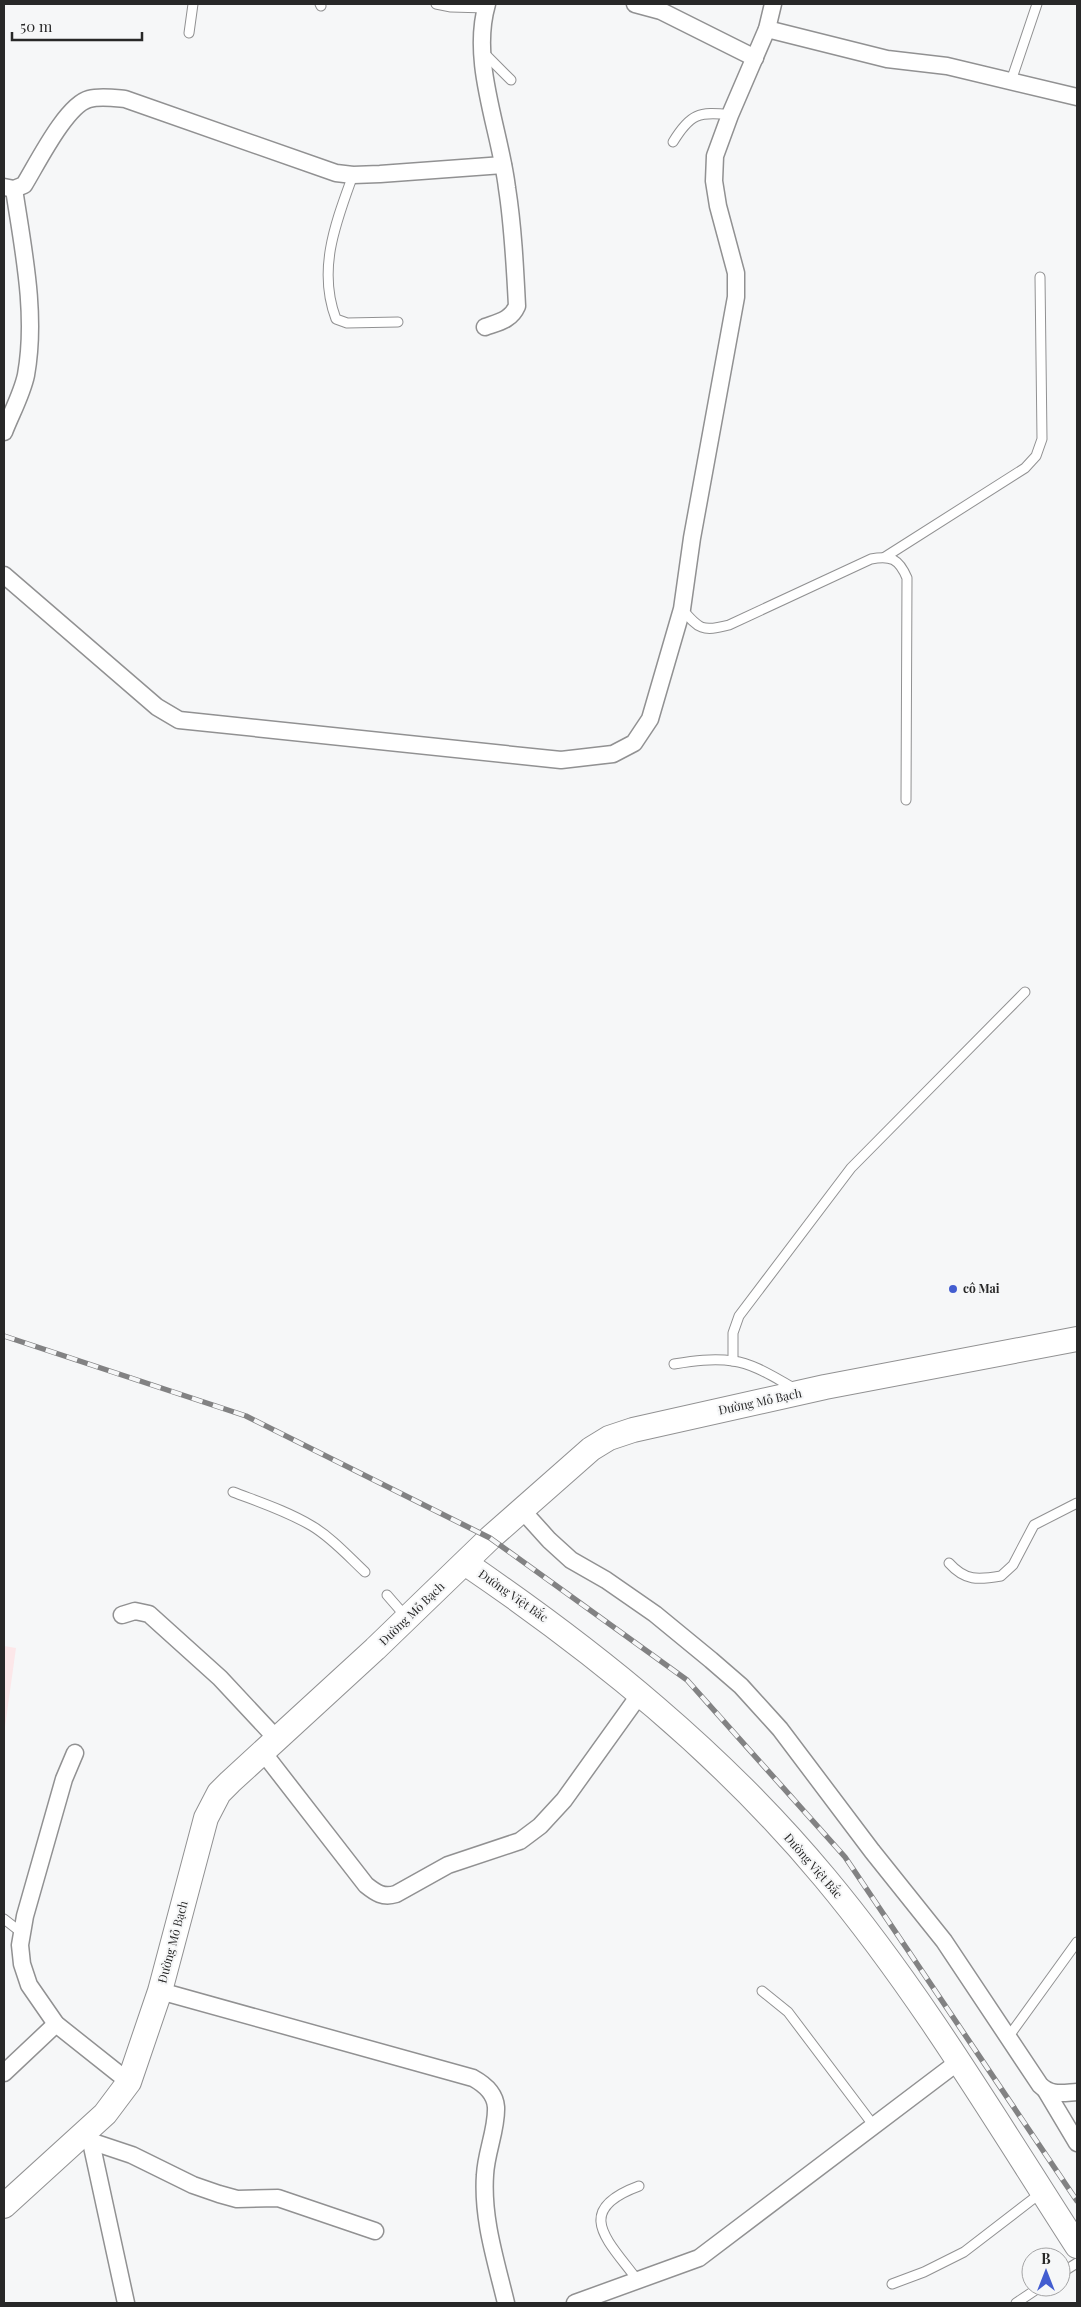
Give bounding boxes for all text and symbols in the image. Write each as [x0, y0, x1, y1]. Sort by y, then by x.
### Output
scale bar [12, 10, 142, 42]
text: 50 m [20, 16, 53, 36]
place label: cô Mai [963, 1280, 1000, 1296]
marker: cô Mai [947, 1283, 959, 1295]
street label: Đường Mỏ Bạch [717, 1384, 803, 1418]
street label: Đường Việt Bắc [476, 1565, 552, 1625]
street label: Đường Mỏ Bạch [375, 1578, 447, 1648]
street label: Đường Việt Bắc [781, 1829, 847, 1901]
street label: Đường Mỏ Bạch [153, 1899, 191, 1985]
north arrow [1021, 2247, 1071, 2297]
text: B [1041, 2249, 1051, 2268]

